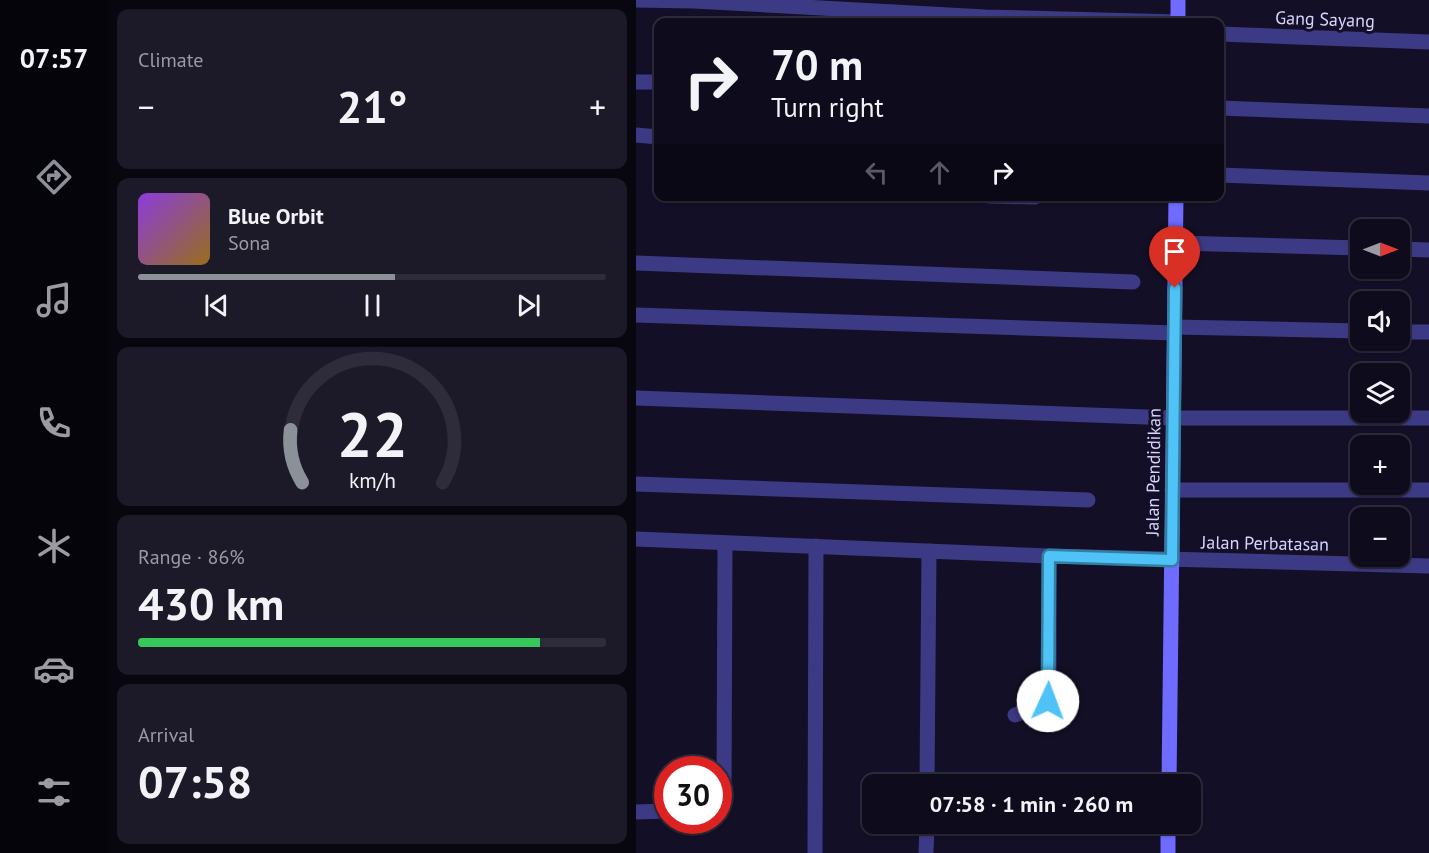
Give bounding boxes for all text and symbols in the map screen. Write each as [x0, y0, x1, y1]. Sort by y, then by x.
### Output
street label: Gang Sayang [1275, 6, 1375, 32]
text: 70 m [771, 37, 863, 92]
text: 07:57 [20, 41, 88, 75]
icon: right [672, 42, 750, 120]
text: Climate [138, 47, 204, 73]
text: 21° [337, 77, 407, 135]
text: − [138, 85, 155, 128]
text: + [589, 85, 606, 128]
text: Turn right [771, 90, 884, 124]
icon: directions [33, 156, 75, 198]
icon: left [860, 156, 893, 189]
icon: ahead [923, 156, 956, 189]
icon: right [986, 156, 1019, 189]
text: Blue Orbit [228, 202, 324, 230]
north arrow [1350, 219, 1410, 279]
map controls [1350, 219, 1410, 567]
pin [1149, 226, 1200, 288]
text: Sona [228, 230, 270, 256]
icon: arrive [1158, 235, 1191, 268]
icon: music [33, 279, 75, 321]
icon: previous [200, 289, 233, 322]
icon: pause [356, 289, 389, 322]
icon: next [512, 289, 545, 322]
button: sound [1350, 291, 1410, 351]
button: layers [1350, 363, 1410, 423]
text: 22 [337, 394, 407, 475]
icon: phone [33, 402, 75, 444]
street label: Jalan Pendidikan [1140, 408, 1166, 537]
button: + [1350, 435, 1410, 495]
text: km/h [348, 467, 395, 495]
button: − [1350, 507, 1410, 567]
icon: climate [33, 525, 75, 567]
street label: Jalan Perbatasan [1200, 530, 1329, 556]
text: Range · 86% [138, 544, 245, 570]
text: 430 km [138, 574, 284, 632]
icon: car [33, 648, 75, 690]
position arrow [1016, 669, 1080, 733]
text: Arrival [138, 722, 194, 748]
text: 07:58 [138, 752, 252, 810]
speed limit sign: 30 [654, 756, 732, 834]
icon: filters [33, 771, 75, 813]
text: 07:58 · 1 min · 260 m [930, 790, 1133, 818]

